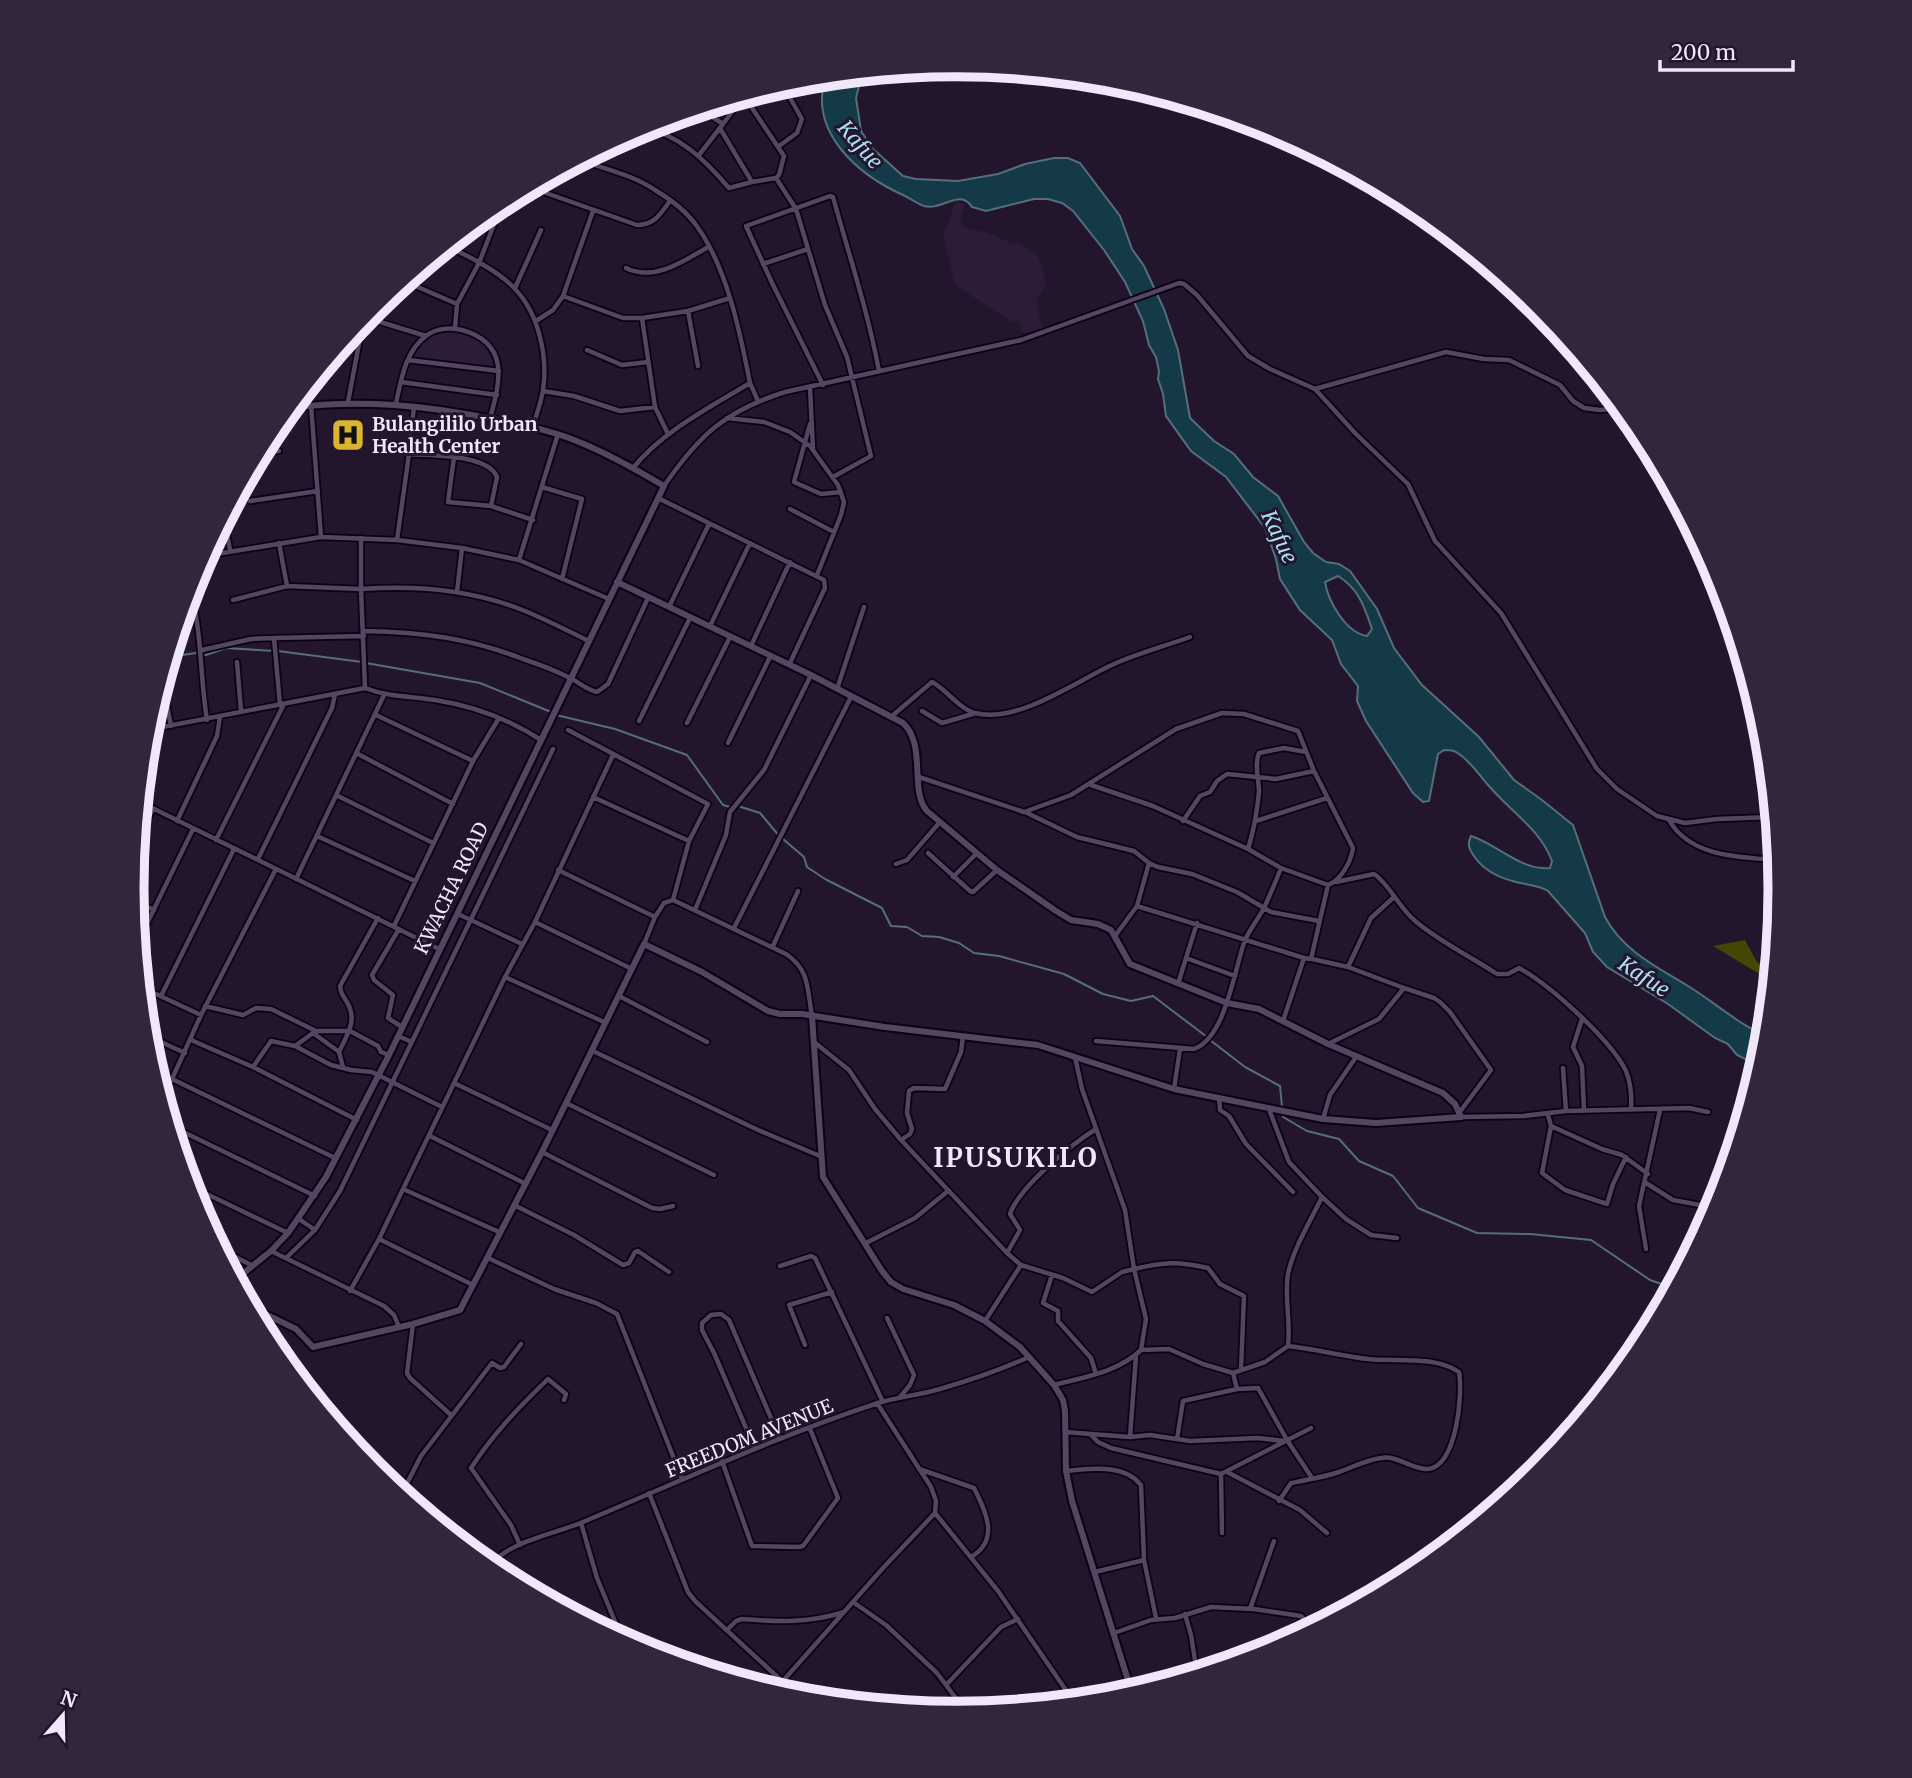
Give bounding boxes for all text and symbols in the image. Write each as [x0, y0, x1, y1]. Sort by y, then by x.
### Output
scale bar [1660, 28, 1793, 72]
text: 200 m [1671, 39, 1736, 66]
water label: Kafue [831, 114, 889, 175]
place label: Bulangililo Urban Health Center [372, 412, 538, 458]
hospital icon: Bulangililo Urban Health Center [329, 416, 367, 454]
water label: Kafue [1255, 505, 1303, 568]
street label: KWACHA ROAD [409, 818, 493, 958]
water label: Kafue [1613, 950, 1675, 1003]
district label: IPUSUKILO [933, 1141, 1099, 1174]
street label: FREEDOM AVENUE [662, 1393, 836, 1483]
north arrow [28, 1680, 98, 1750]
text: N [58, 1685, 80, 1713]

